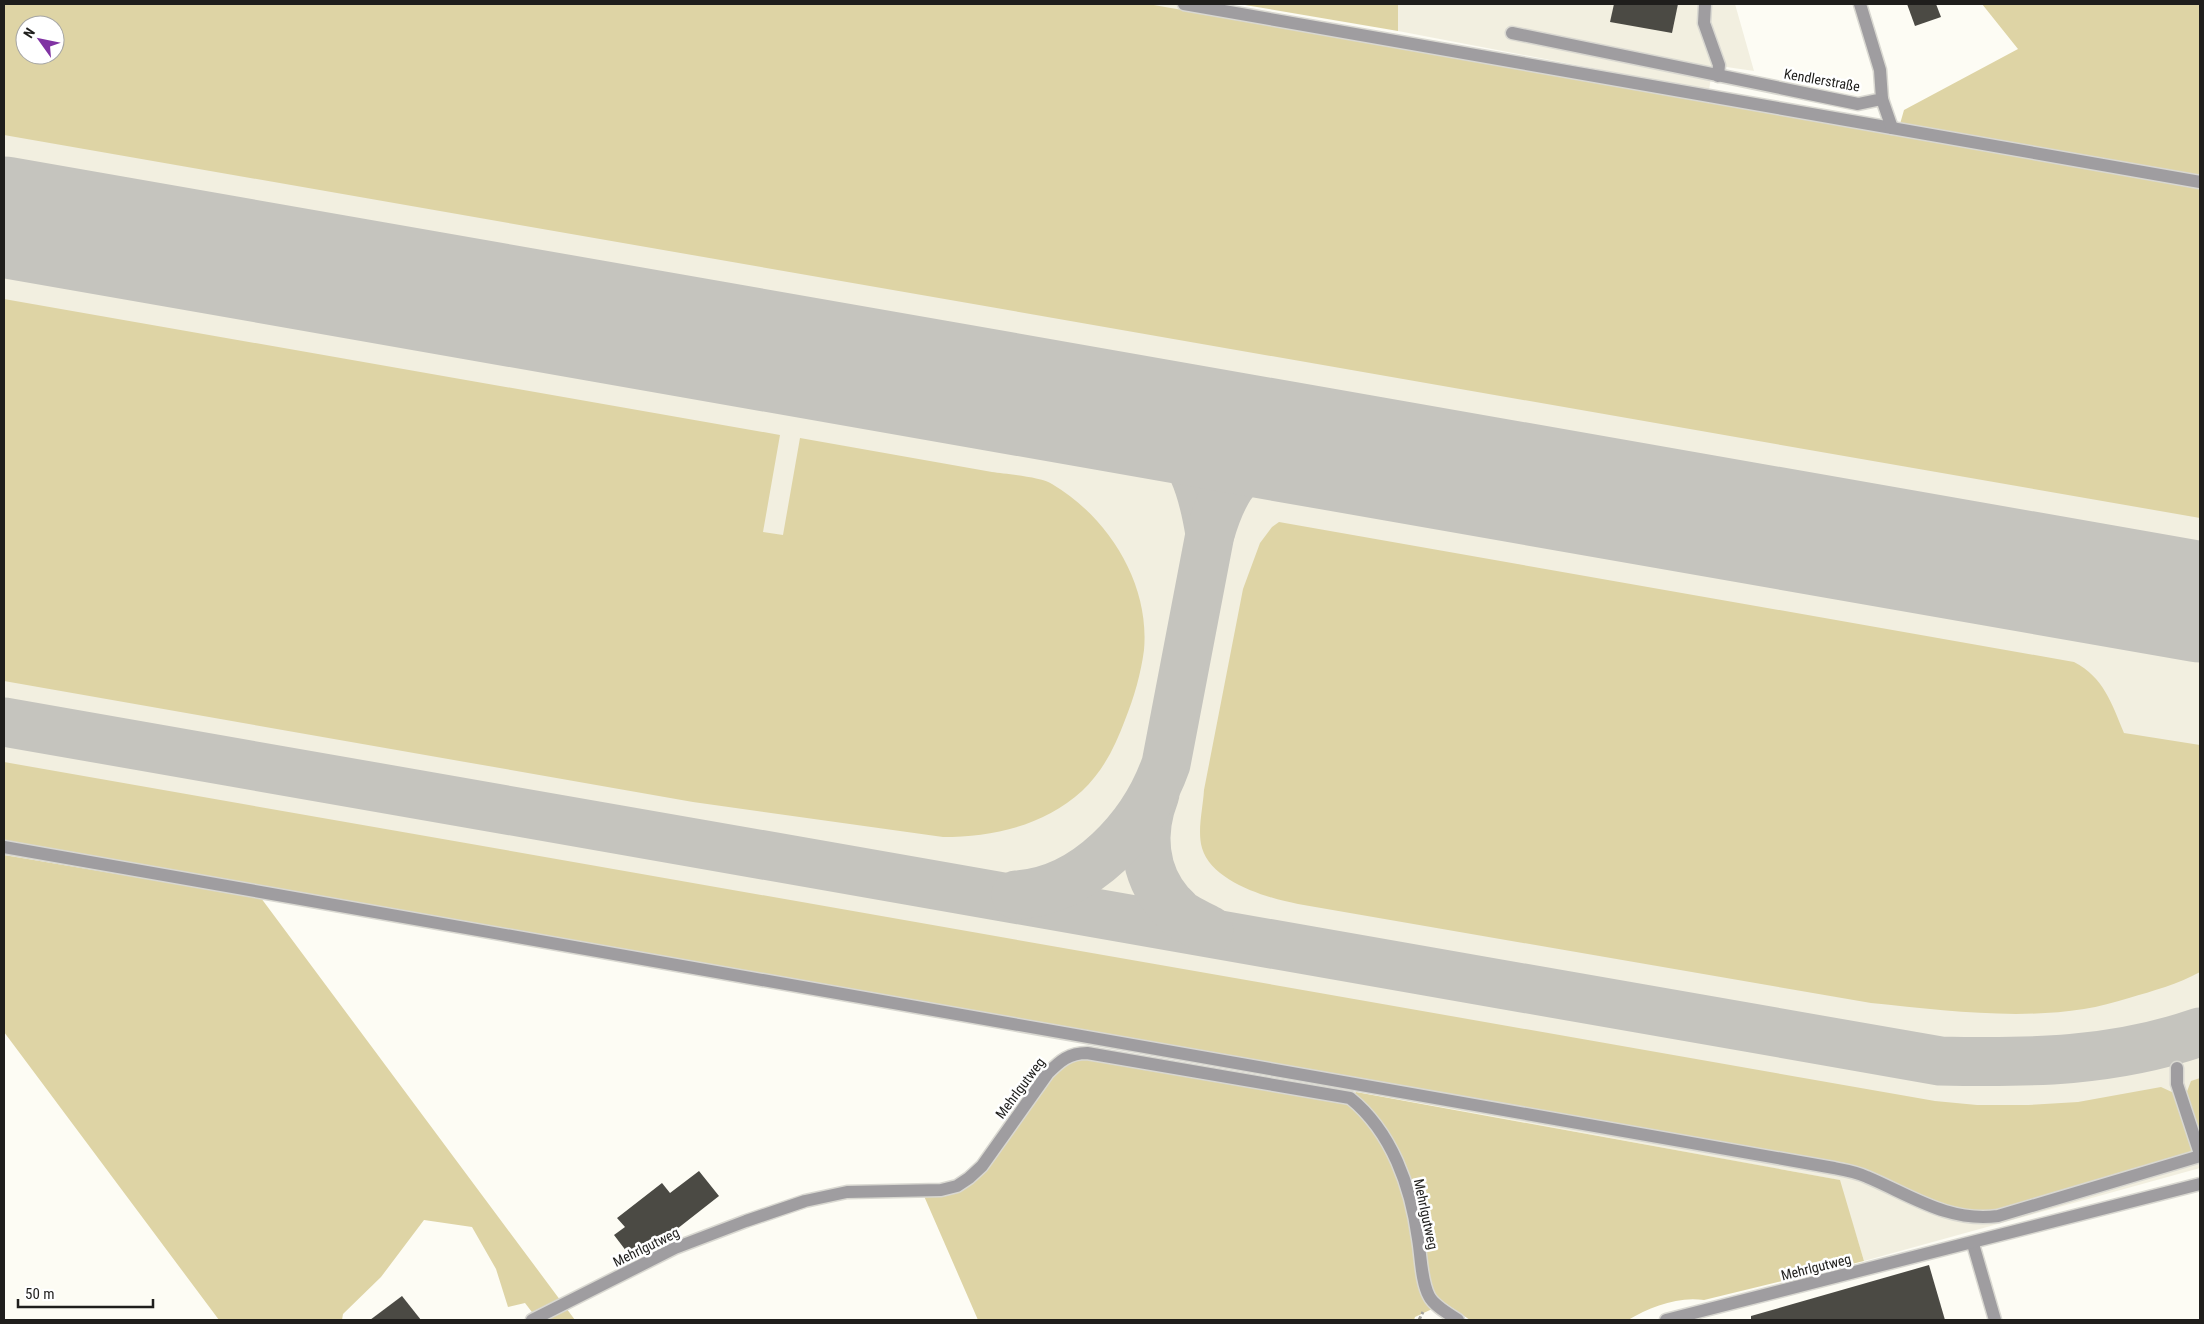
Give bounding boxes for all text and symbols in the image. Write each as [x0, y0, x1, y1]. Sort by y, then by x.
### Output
north arrow [15, 15, 65, 65]
text: N [20, 25, 38, 41]
street label: Kendlerstraße [1783, 65, 1862, 95]
street label: Mehrlgutweg [992, 1055, 1048, 1121]
street label: Mehrlgutweg [1411, 1177, 1441, 1251]
street label: Mehrlgutweg [610, 1224, 682, 1270]
street label: Mehrlgutweg [1779, 1251, 1853, 1283]
scale bar [18, 1276, 152, 1308]
text: 50 m [25, 1285, 55, 1303]

